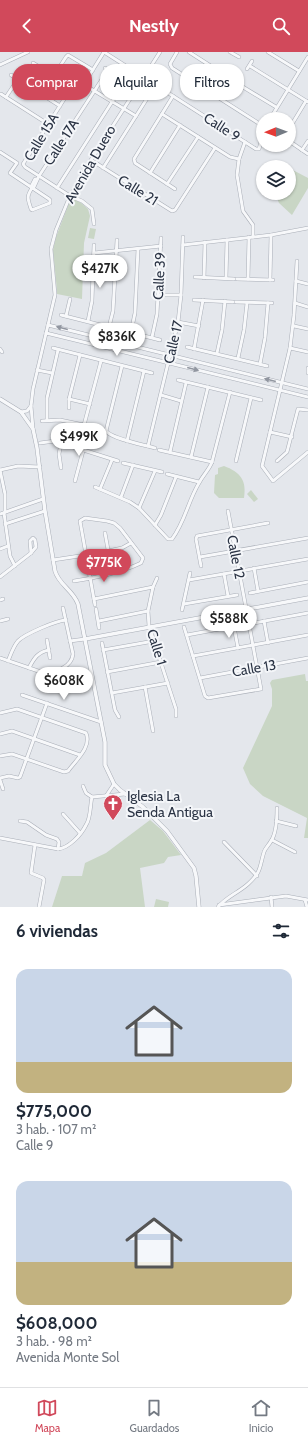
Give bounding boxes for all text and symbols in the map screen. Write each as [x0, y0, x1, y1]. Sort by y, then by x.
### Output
icon: back [16, 15, 38, 37]
text: Nestly [129, 15, 179, 37]
icon: search [270, 15, 292, 37]
chip: Comprar [12, 64, 92, 100]
chip: Alquilar [100, 64, 172, 100]
chip: Filtros [180, 64, 244, 100]
street label: Calle 15A [20, 109, 63, 164]
street label: Calle 9 [200, 109, 244, 146]
north arrow [256, 112, 296, 152]
map controls [256, 112, 296, 200]
street label: Calle 17A [39, 115, 83, 169]
street label: Avenida Duero [60, 122, 120, 206]
button: layers [256, 160, 296, 200]
street label: Calle 21 [115, 171, 161, 209]
street label: Calle 39 [149, 252, 169, 300]
pin: $427K [72, 255, 128, 289]
text: $427K [81, 260, 119, 276]
street label: Calle 17 [159, 319, 187, 365]
pin: $836K [89, 323, 145, 357]
one-way arrow [56, 325, 69, 331]
text: $836K [98, 328, 136, 344]
one-way arrow [186, 366, 199, 372]
one-way arrow [264, 377, 276, 383]
pin: $499K [51, 423, 107, 457]
text: $499K [60, 428, 98, 444]
street label: Calle 12 [223, 534, 249, 580]
pin: $775K [76, 549, 132, 583]
text: $775K [86, 554, 122, 570]
pin: $588K [201, 605, 257, 639]
text: $588K [210, 610, 248, 626]
street label: Calle 1 [143, 627, 171, 667]
street label: Calle 13 [231, 655, 277, 681]
pin: $608K [36, 667, 92, 701]
text: $608K [44, 672, 84, 688]
place label: Iglesia La Senda Antigua [127, 787, 213, 821]
church icon: Iglesia La Senda Antigua [102, 793, 124, 821]
icon: filters [270, 920, 292, 942]
text: 6 viviendas [16, 921, 98, 941]
icon: home [118, 995, 190, 1067]
text: $775,000 [16, 1101, 92, 1121]
text: 3 hab. · 107 m² [16, 1121, 96, 1137]
text: Calle 9 [16, 1137, 53, 1153]
icon: home [118, 1207, 190, 1279]
text: $608,000 [16, 1313, 97, 1333]
text: 3 hab. · 98 m² [16, 1333, 92, 1349]
text: Avenida Monte Sol [16, 1349, 119, 1365]
tab: Mapa [35, 1397, 60, 1435]
tab: Guardados [130, 1397, 179, 1435]
tab: Inicio [249, 1397, 273, 1435]

